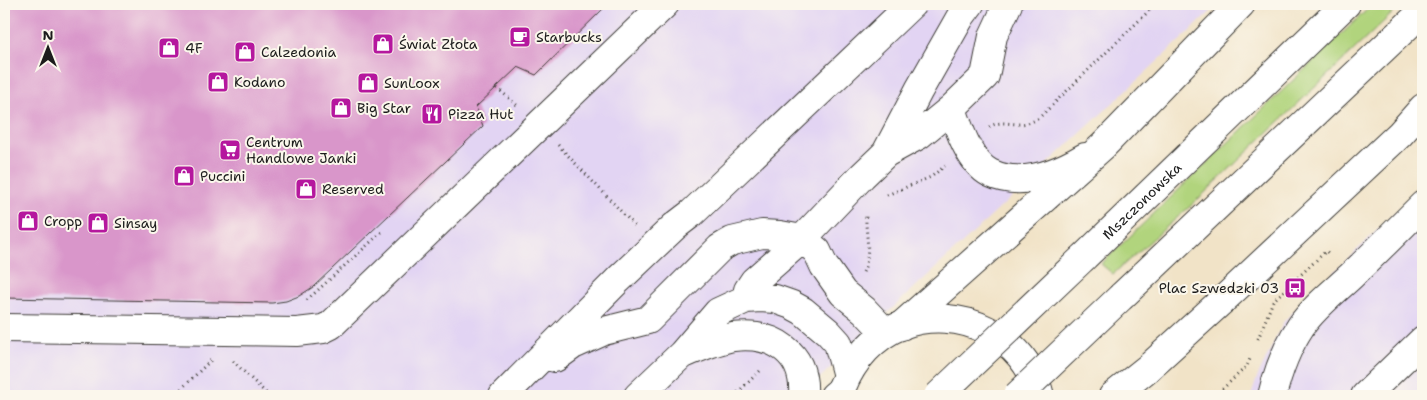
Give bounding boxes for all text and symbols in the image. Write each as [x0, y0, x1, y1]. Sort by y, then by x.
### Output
north arrow [22, 22, 72, 72]
cafe icon: Starbucks [508, 25, 532, 49]
text: N [42, 26, 54, 44]
place label: Starbucks [536, 28, 602, 46]
shop icon: Świat Złota [371, 32, 395, 56]
place label: Świat Złota [399, 35, 478, 53]
shop icon: 4F [157, 36, 181, 60]
place label: 4F [185, 39, 203, 57]
shop icon: Calzedonia [233, 40, 257, 64]
place label: Calzedonia [261, 43, 336, 61]
shop icon: Kodano [206, 70, 230, 94]
shop icon: SunLoox [356, 71, 380, 95]
place label: Kodano [234, 73, 285, 91]
place label: SunLoox [384, 74, 440, 92]
shop icon: Big Star [329, 96, 353, 120]
place label: Big Star [357, 99, 411, 117]
restaurant icon: Pizza Hut [420, 102, 444, 126]
place label: Pizza Hut [448, 105, 514, 123]
place label: Centrum Handlowe Janki [246, 133, 356, 167]
supermarket icon: Centrum Handlowe Janki [218, 138, 242, 162]
street label: Mszczonowska [1099, 158, 1186, 243]
shop icon: Puccini [172, 164, 196, 188]
place label: Puccini [200, 167, 246, 185]
shop icon: Reserved [294, 177, 318, 201]
place label: Reserved [322, 180, 384, 198]
shop icon: Cropp [16, 209, 40, 233]
shop icon: Sinsay [86, 211, 110, 235]
place label: Cropp [44, 212, 82, 230]
place label: Sinsay [114, 214, 157, 232]
bus stop icon: Plac Szwedzki 03 [1283, 276, 1307, 300]
place label: Plac Szwedzki 03 [1159, 279, 1279, 297]

